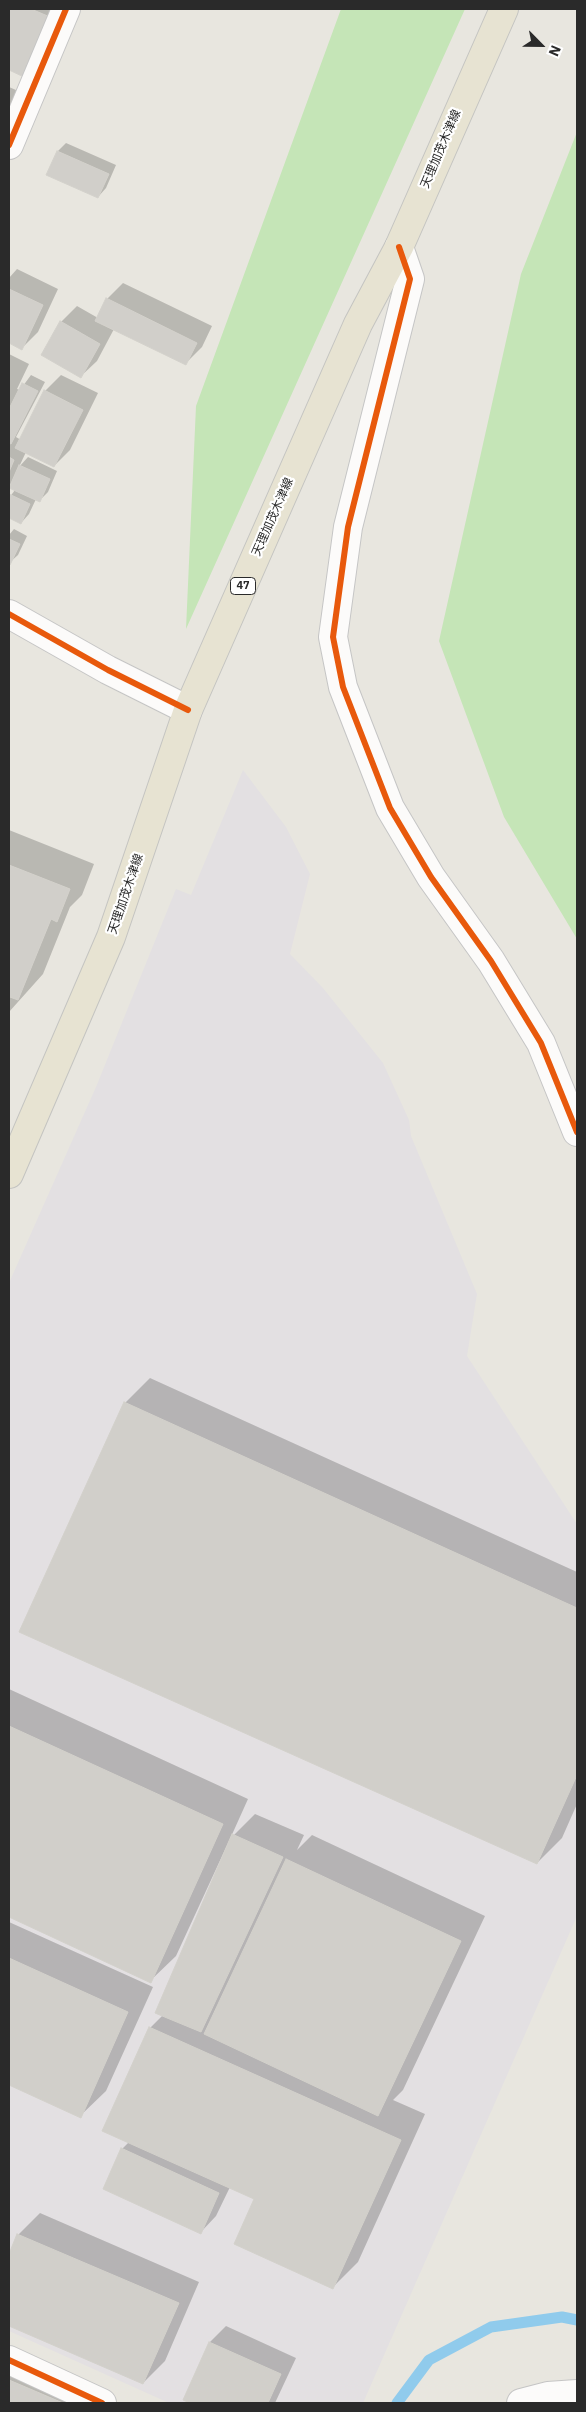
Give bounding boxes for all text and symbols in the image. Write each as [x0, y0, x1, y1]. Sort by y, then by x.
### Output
north arrow [516, 20, 566, 70]
text: N [545, 43, 565, 59]
street label: 天理加茂木津線 [418, 108, 464, 190]
street label: 天理加茂木津線 [249, 476, 297, 558]
road number: 47 [230, 578, 256, 594]
street label: 天理加茂木津線 [106, 852, 146, 936]

